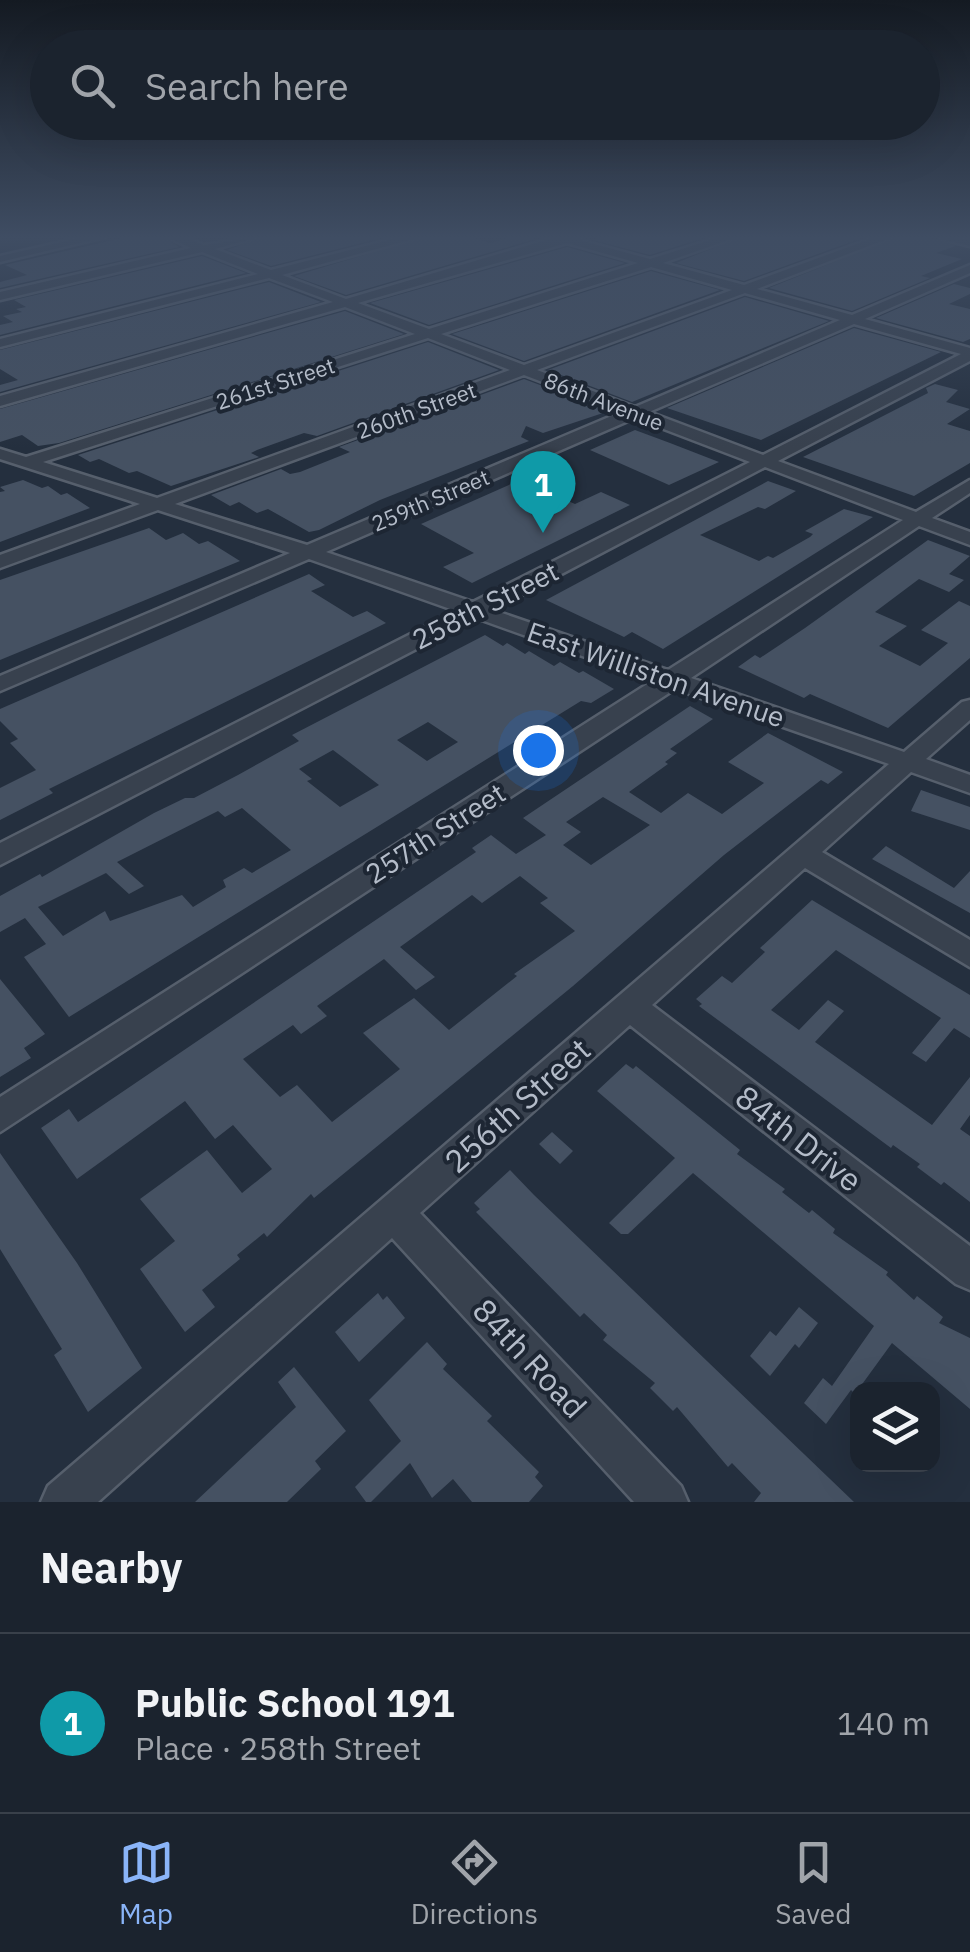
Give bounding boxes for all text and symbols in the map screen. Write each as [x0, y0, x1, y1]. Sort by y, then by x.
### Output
search box [30, 30, 940, 140]
icon: search [65, 58, 120, 113]
text: Search here [145, 61, 349, 110]
street label: 261st Street [212, 350, 338, 416]
street label: 86th Avenue [540, 365, 668, 437]
street label: 260th Street [352, 375, 480, 445]
pin: 1 [510, 450, 576, 533]
street label: 259th Street [367, 462, 493, 538]
street label: 258th Street [406, 552, 564, 658]
street label: East Williston Avenue [522, 613, 790, 735]
your location [513, 725, 564, 776]
street label: 257th Street [358, 774, 512, 892]
street label: 256th Street [435, 1028, 599, 1182]
street label: 84th Drive [727, 1075, 871, 1201]
street label: 84th Road [464, 1289, 596, 1427]
map controls [850, 1382, 940, 1472]
button: layers [850, 1382, 940, 1472]
text: Nearby [40, 1540, 182, 1595]
text: Public School 191 [135, 1678, 454, 1727]
text: 1 [63, 1702, 82, 1744]
text: 140 m [837, 1702, 930, 1744]
text: Place · 258th Street [135, 1727, 422, 1769]
tab: Map [119, 1835, 174, 1932]
tab: Directions [411, 1835, 538, 1932]
tab: Saved [775, 1835, 851, 1932]

